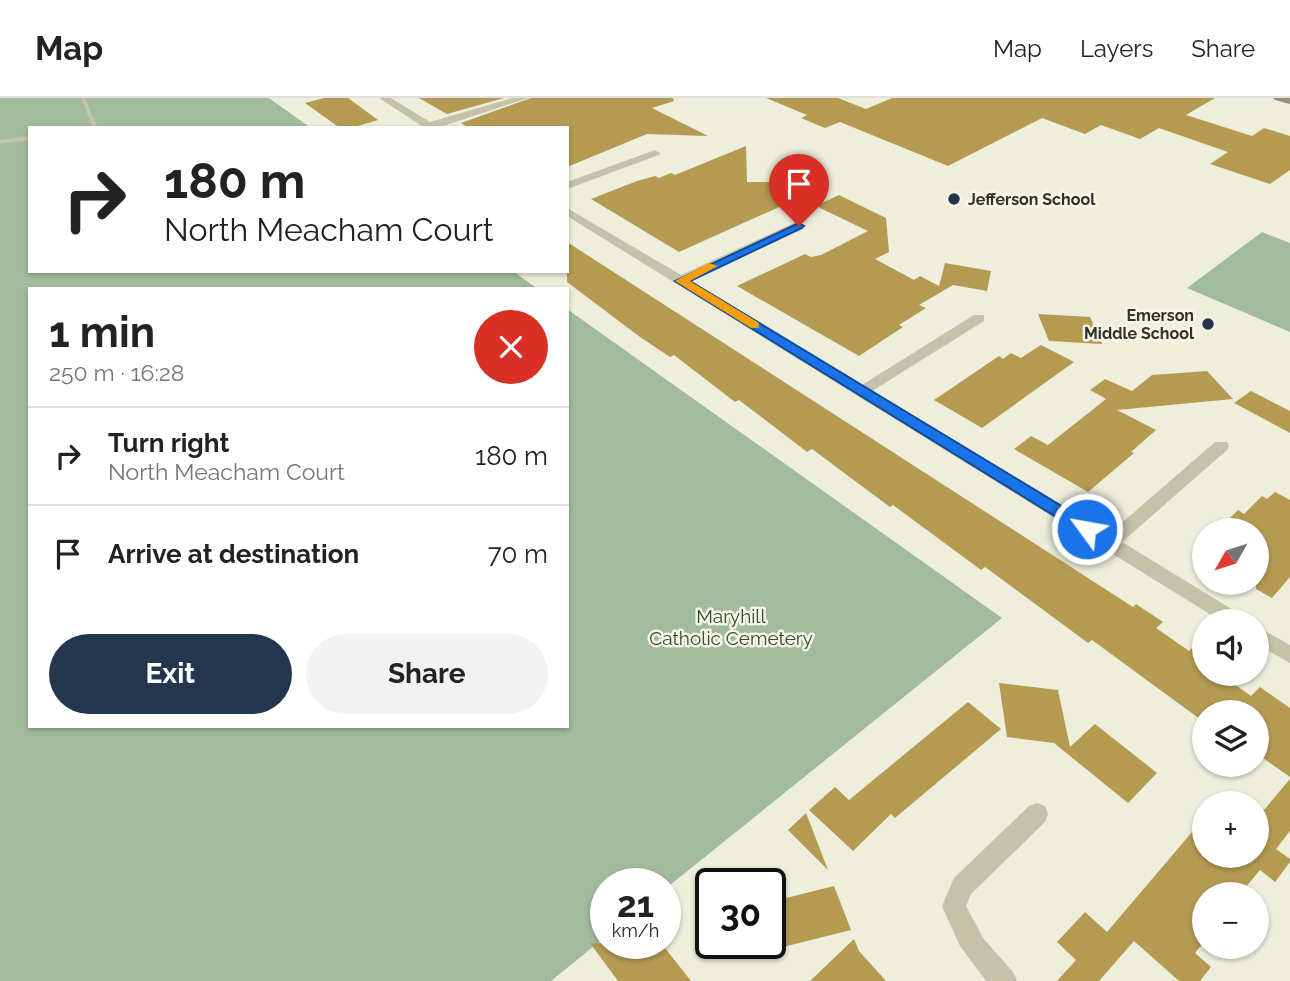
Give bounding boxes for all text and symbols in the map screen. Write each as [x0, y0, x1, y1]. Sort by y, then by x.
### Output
text: Map [35, 29, 103, 68]
text: Map [993, 34, 1042, 63]
text: Layers [1080, 34, 1153, 63]
text: Share [1191, 34, 1255, 63]
text: 180 m [164, 152, 305, 209]
icon: right [49, 154, 140, 245]
pin [769, 154, 829, 226]
icon: arrive [780, 165, 818, 203]
place label: Jefferson School [968, 190, 1096, 209]
marker: Jefferson School [946, 191, 962, 207]
text: North Meacham Court [164, 211, 493, 248]
place label: Emerson Middle School [1084, 306, 1195, 343]
text: 1 min [49, 308, 155, 357]
button: close [474, 310, 548, 384]
marker: Emerson Middle School [1200, 316, 1216, 332]
text: 250 m · 16:28 [49, 359, 184, 386]
text: Turn right [108, 428, 229, 458]
icon: right [49, 437, 87, 475]
text: 180 m [475, 441, 548, 471]
text: North Meacham Court [108, 458, 345, 485]
position arrow [1050, 492, 1124, 566]
north arrow [1192, 518, 1269, 595]
map controls [1192, 518, 1269, 959]
icon: arrive [49, 535, 87, 573]
text: Arrive at destination [108, 539, 359, 569]
text: 70 m [488, 539, 548, 569]
park label: Maryhill Catholic Cemetery [649, 605, 813, 649]
button: sound [1192, 609, 1269, 686]
button: Exit [49, 634, 292, 714]
button: Share [306, 634, 548, 714]
button: layers [1192, 700, 1269, 777]
button: + [1192, 791, 1269, 868]
speed limit sign: 30 [695, 868, 786, 959]
button: − [1192, 882, 1269, 959]
text: 21 [617, 884, 654, 925]
text: km/h [612, 920, 659, 941]

